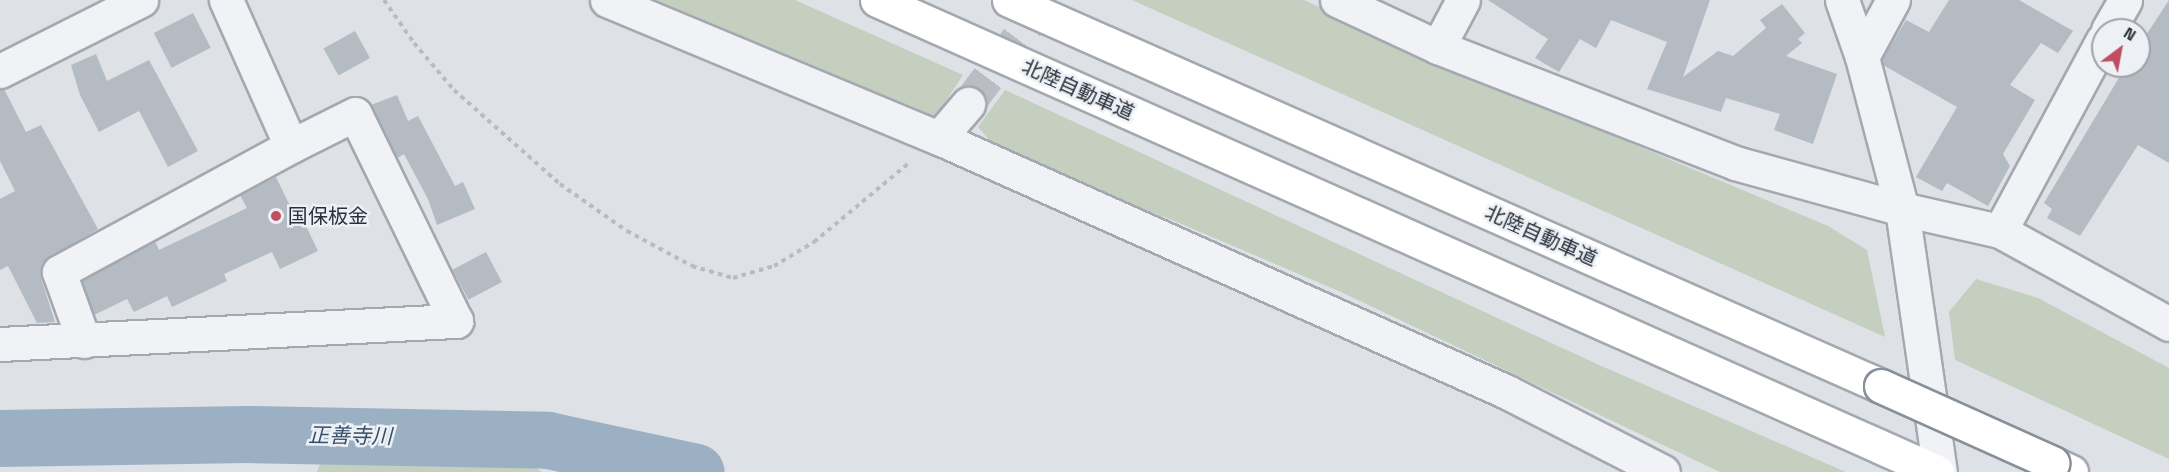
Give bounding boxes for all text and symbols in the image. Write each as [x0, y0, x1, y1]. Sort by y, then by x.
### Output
north arrow [2091, 18, 2151, 78]
text: N [2120, 22, 2140, 46]
street label: 北陸自動車道 [1018, 55, 1138, 125]
street label: 北陸自動車道 [1481, 201, 1601, 271]
place label: 国保板金 [288, 204, 368, 228]
marker: 国保板金 [269, 209, 283, 223]
water label: 正善寺川 [308, 423, 392, 449]

